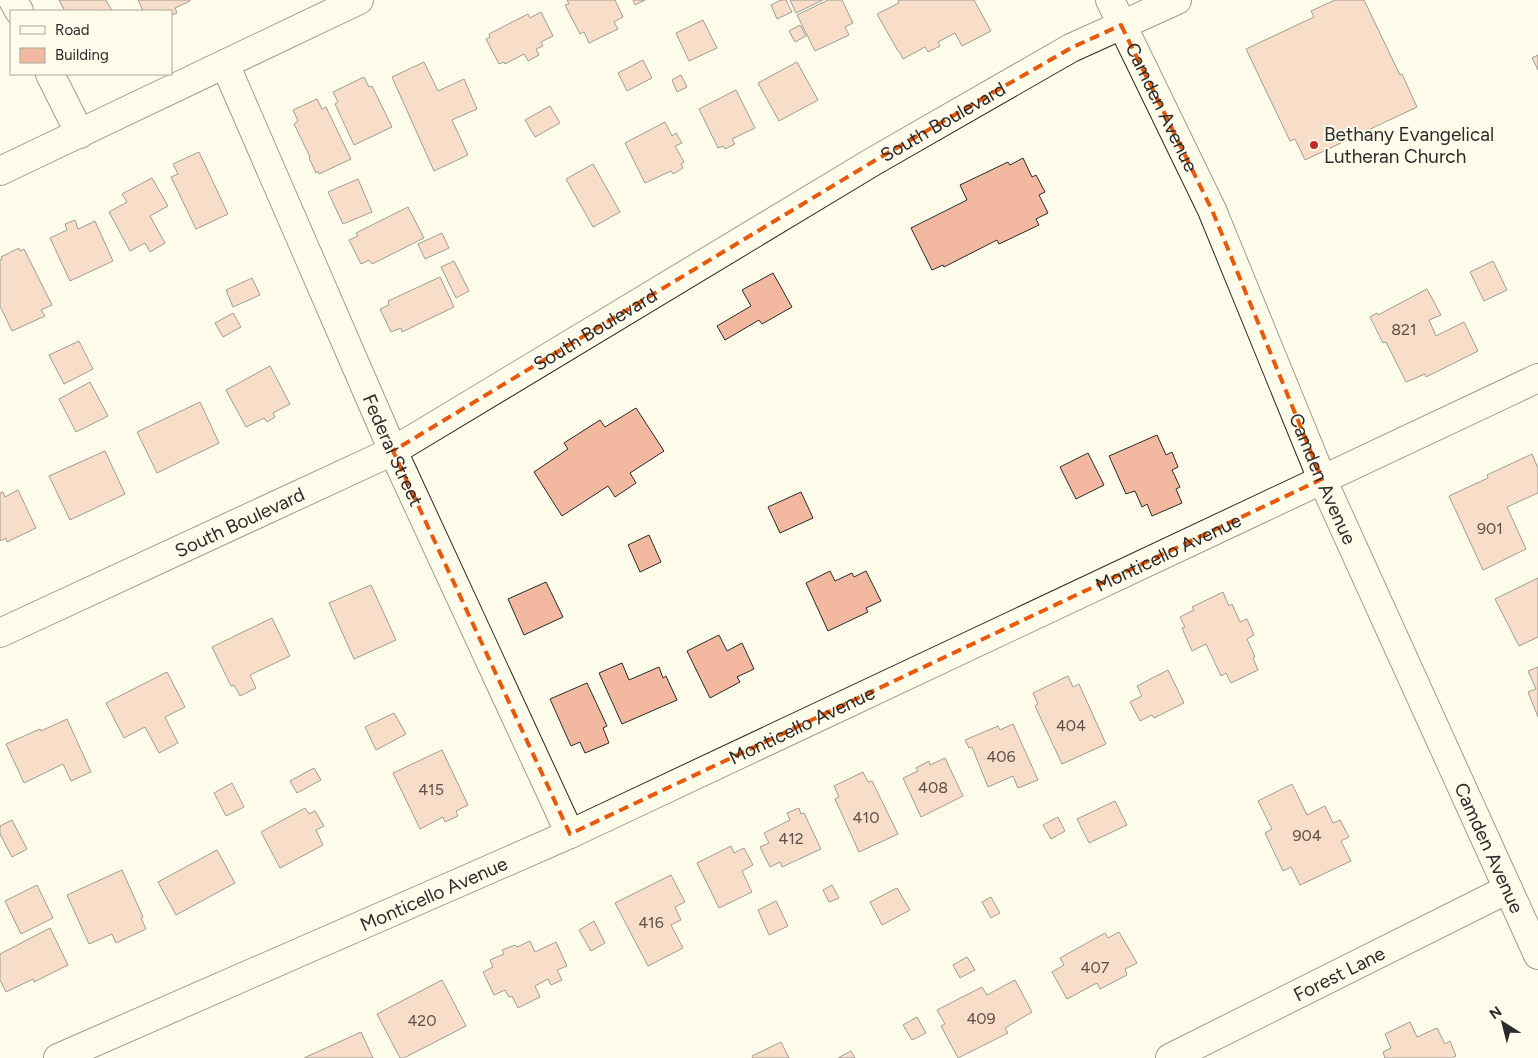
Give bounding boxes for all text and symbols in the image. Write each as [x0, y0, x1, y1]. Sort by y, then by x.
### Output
legend [10, 10, 172, 75]
text: Road [55, 21, 90, 39]
street label: Camden Avenue [1121, 39, 1203, 175]
text: Building [55, 46, 109, 64]
street label: South Boulevard [876, 77, 1009, 166]
place label: Bethany Evangelical Lutheran Church [1324, 123, 1494, 168]
marker: Bethany Evangelical Lutheran Church [1308, 139, 1320, 151]
street label: South Boulevard [529, 283, 661, 375]
house number: 821 [1391, 320, 1417, 339]
street label: Federal Street [358, 390, 428, 510]
street label: Camden Avenue [1285, 409, 1362, 548]
street label: South Boulevard [171, 482, 308, 562]
street label: Monticello Avenue [1092, 508, 1245, 596]
house number: 901 [1477, 519, 1503, 538]
street label: Monticello Avenue [725, 681, 878, 769]
house number: 404 [1056, 716, 1086, 735]
house number: 406 [986, 747, 1016, 766]
house number: 408 [918, 778, 948, 797]
street label: Camden Avenue [1450, 779, 1529, 917]
house number: 415 [418, 780, 444, 799]
house number: 410 [853, 808, 879, 827]
house number: 904 [1292, 826, 1322, 845]
house number: 412 [778, 829, 804, 848]
street label: Monticello Avenue [356, 851, 511, 936]
house number: 416 [638, 913, 664, 932]
street label: Forest Lane [1289, 941, 1389, 1006]
house number: 407 [1081, 958, 1110, 977]
north arrow [1478, 998, 1528, 1048]
text: N [1486, 1003, 1505, 1023]
house number: 409 [966, 1009, 996, 1028]
house number: 420 [407, 1011, 437, 1030]

